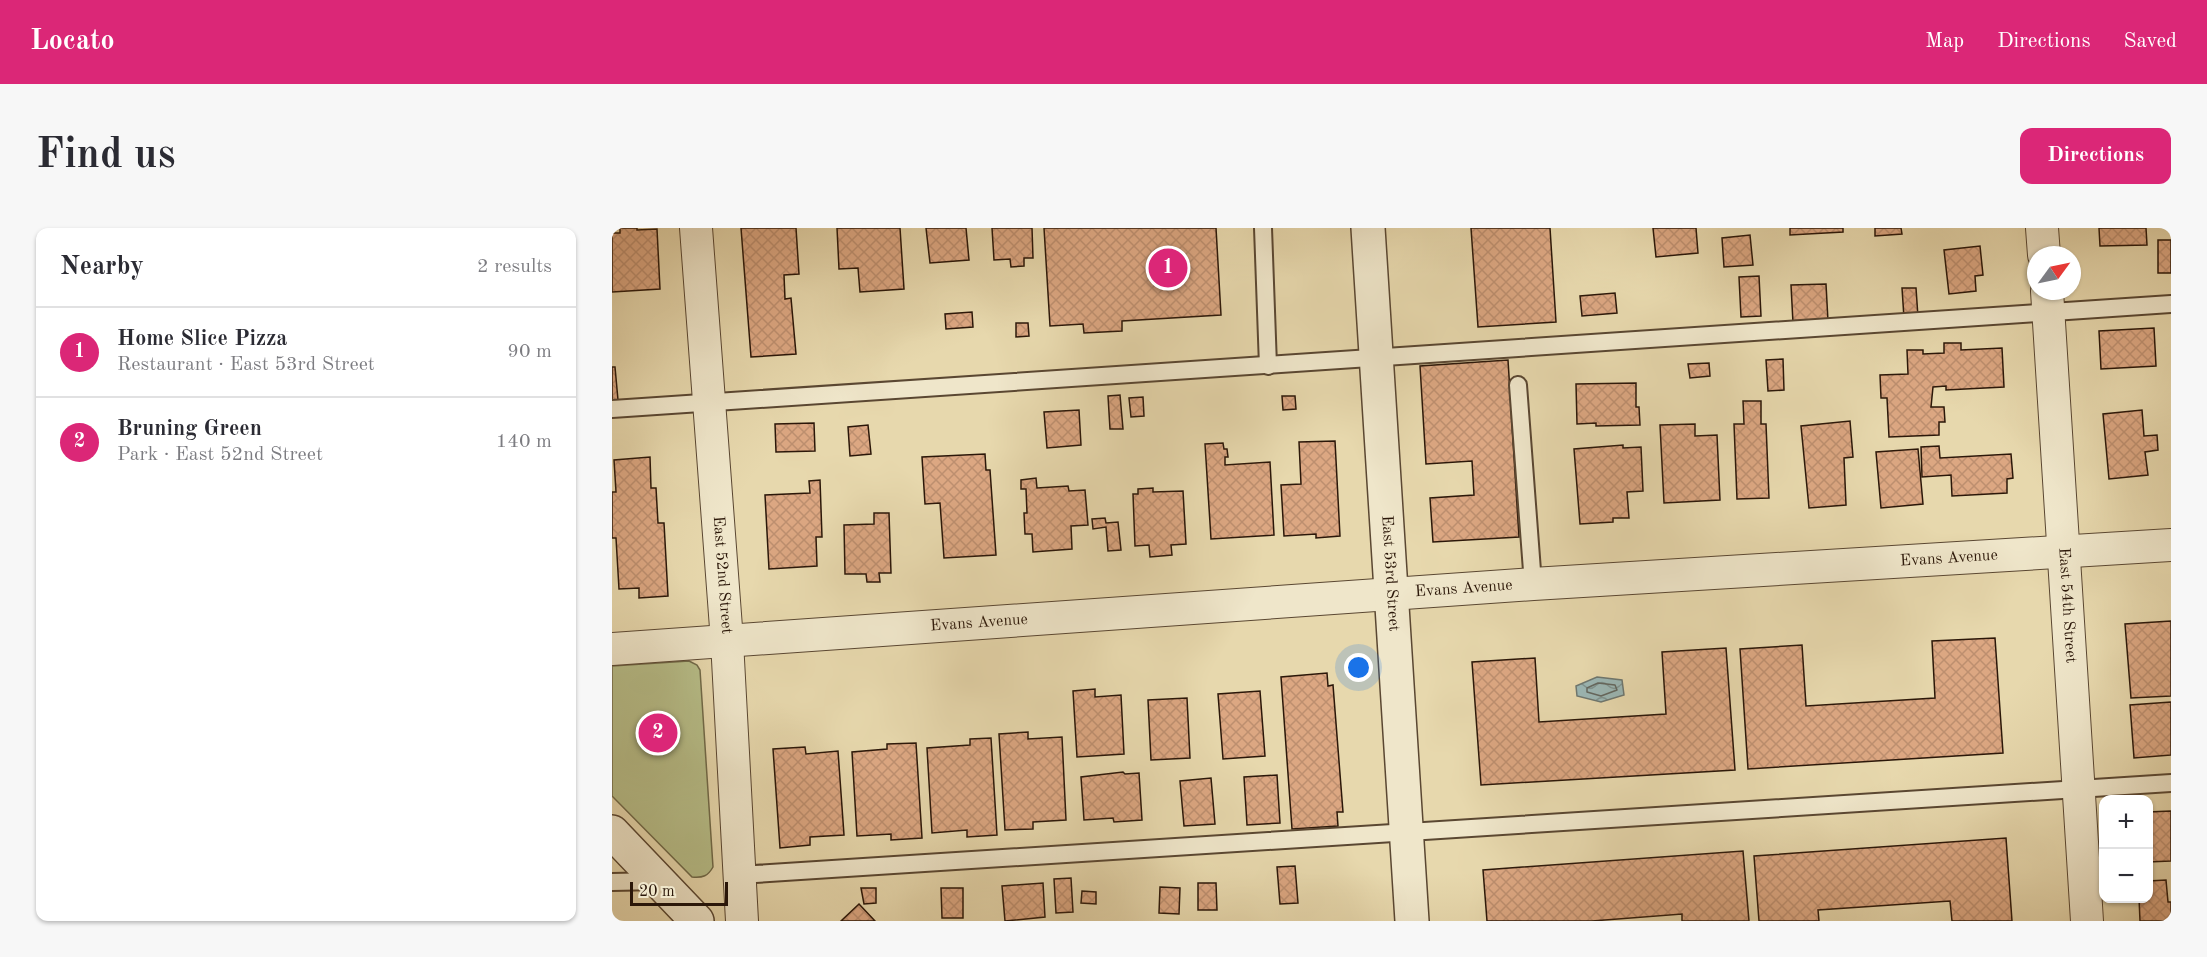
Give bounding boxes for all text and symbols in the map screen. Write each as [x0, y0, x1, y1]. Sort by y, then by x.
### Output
text: Locato [30, 28, 115, 56]
text: Map [1925, 31, 1964, 52]
text: Directions [1997, 31, 2091, 52]
text: Saved [2124, 31, 2177, 52]
button: Directions [2020, 128, 2171, 184]
text: Find us [36, 135, 175, 177]
pin: 1 [1148, 246, 1188, 291]
north arrow [2027, 246, 2081, 300]
text: Nearby [60, 254, 144, 280]
text: 2 results [477, 257, 552, 277]
text: Home Slice Pizza [117, 328, 288, 350]
text: 1 [74, 342, 85, 362]
text: 90 m [507, 342, 552, 362]
text: Restaurant · East 53rd Street [117, 355, 375, 375]
text: Bruning Green [117, 418, 262, 440]
text: 2 [74, 432, 85, 452]
text: 140 m [496, 432, 552, 452]
text: Park · East 52nd Street [117, 445, 323, 465]
street label: East 52nd Street [710, 515, 734, 635]
street label: East 53rd Street [1378, 515, 1402, 632]
street label: East 54th Street [2055, 547, 2079, 664]
street label: Evans Avenue [1900, 548, 1998, 570]
street label: Evans Avenue [1415, 577, 1513, 600]
street label: Evans Avenue [930, 612, 1028, 635]
your location [1344, 653, 1373, 682]
pin: 2 [638, 710, 678, 756]
map controls [2099, 795, 2153, 903]
button: + [2099, 795, 2153, 849]
button: − [2099, 849, 2153, 903]
scale bar [630, 879, 728, 906]
text: 20 m [639, 884, 675, 900]

